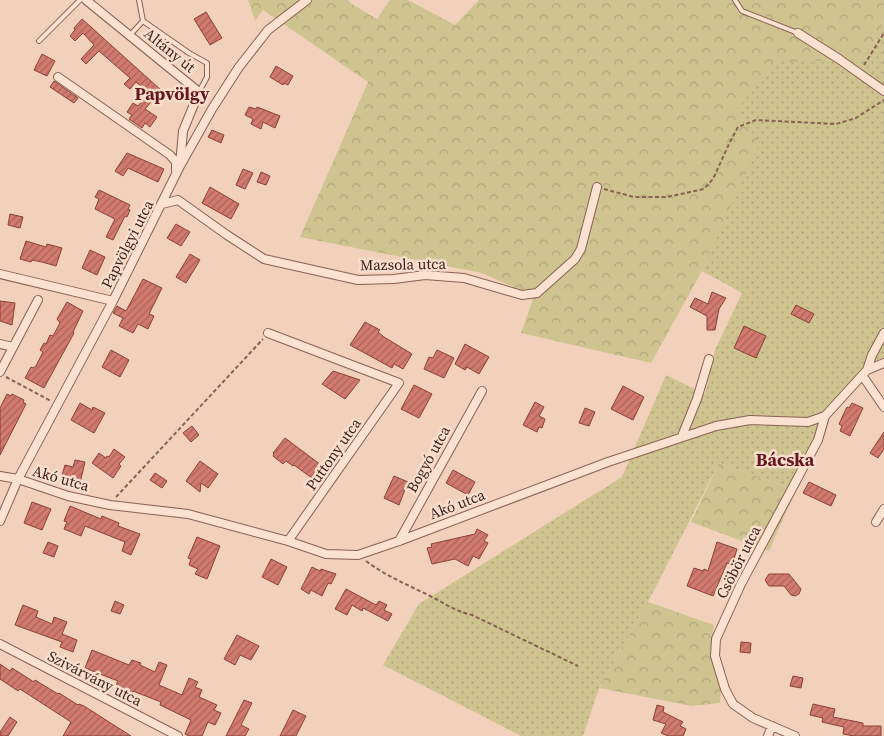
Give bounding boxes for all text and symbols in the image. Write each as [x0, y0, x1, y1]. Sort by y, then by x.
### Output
street label: Altány út [140, 23, 200, 77]
district label: Papvölgy [134, 81, 210, 106]
street label: Papvölgyi utca [96, 196, 158, 292]
street label: Mazsola utca [360, 253, 447, 275]
street label: Puttony utca [300, 413, 366, 494]
street label: Bogyó utca [401, 422, 455, 496]
district label: Bácska [756, 447, 815, 472]
street label: Akó utca [30, 460, 92, 496]
street label: Akó utca [426, 484, 488, 524]
street label: Csöbör utca [711, 522, 766, 602]
street label: Szivárvány utca [44, 645, 146, 711]

